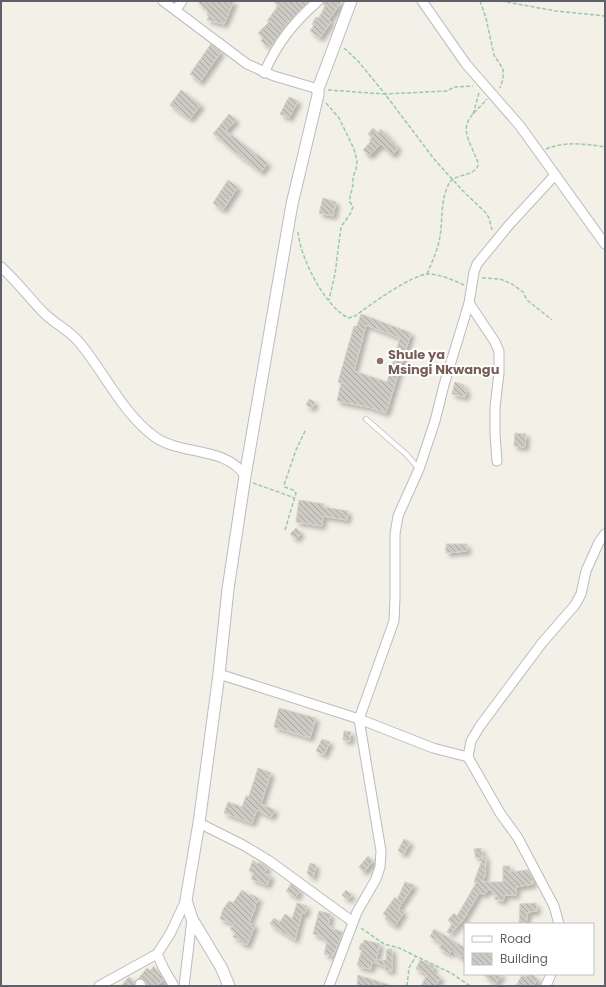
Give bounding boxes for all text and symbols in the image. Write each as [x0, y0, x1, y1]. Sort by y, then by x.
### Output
place label: Shule ya Msingi Nkwangu [388, 345, 499, 379]
marker: Shule ya Msingi Nkwangu [375, 356, 385, 366]
legend [464, 923, 594, 975]
text: Road [500, 930, 531, 947]
text: Building [500, 950, 548, 967]

